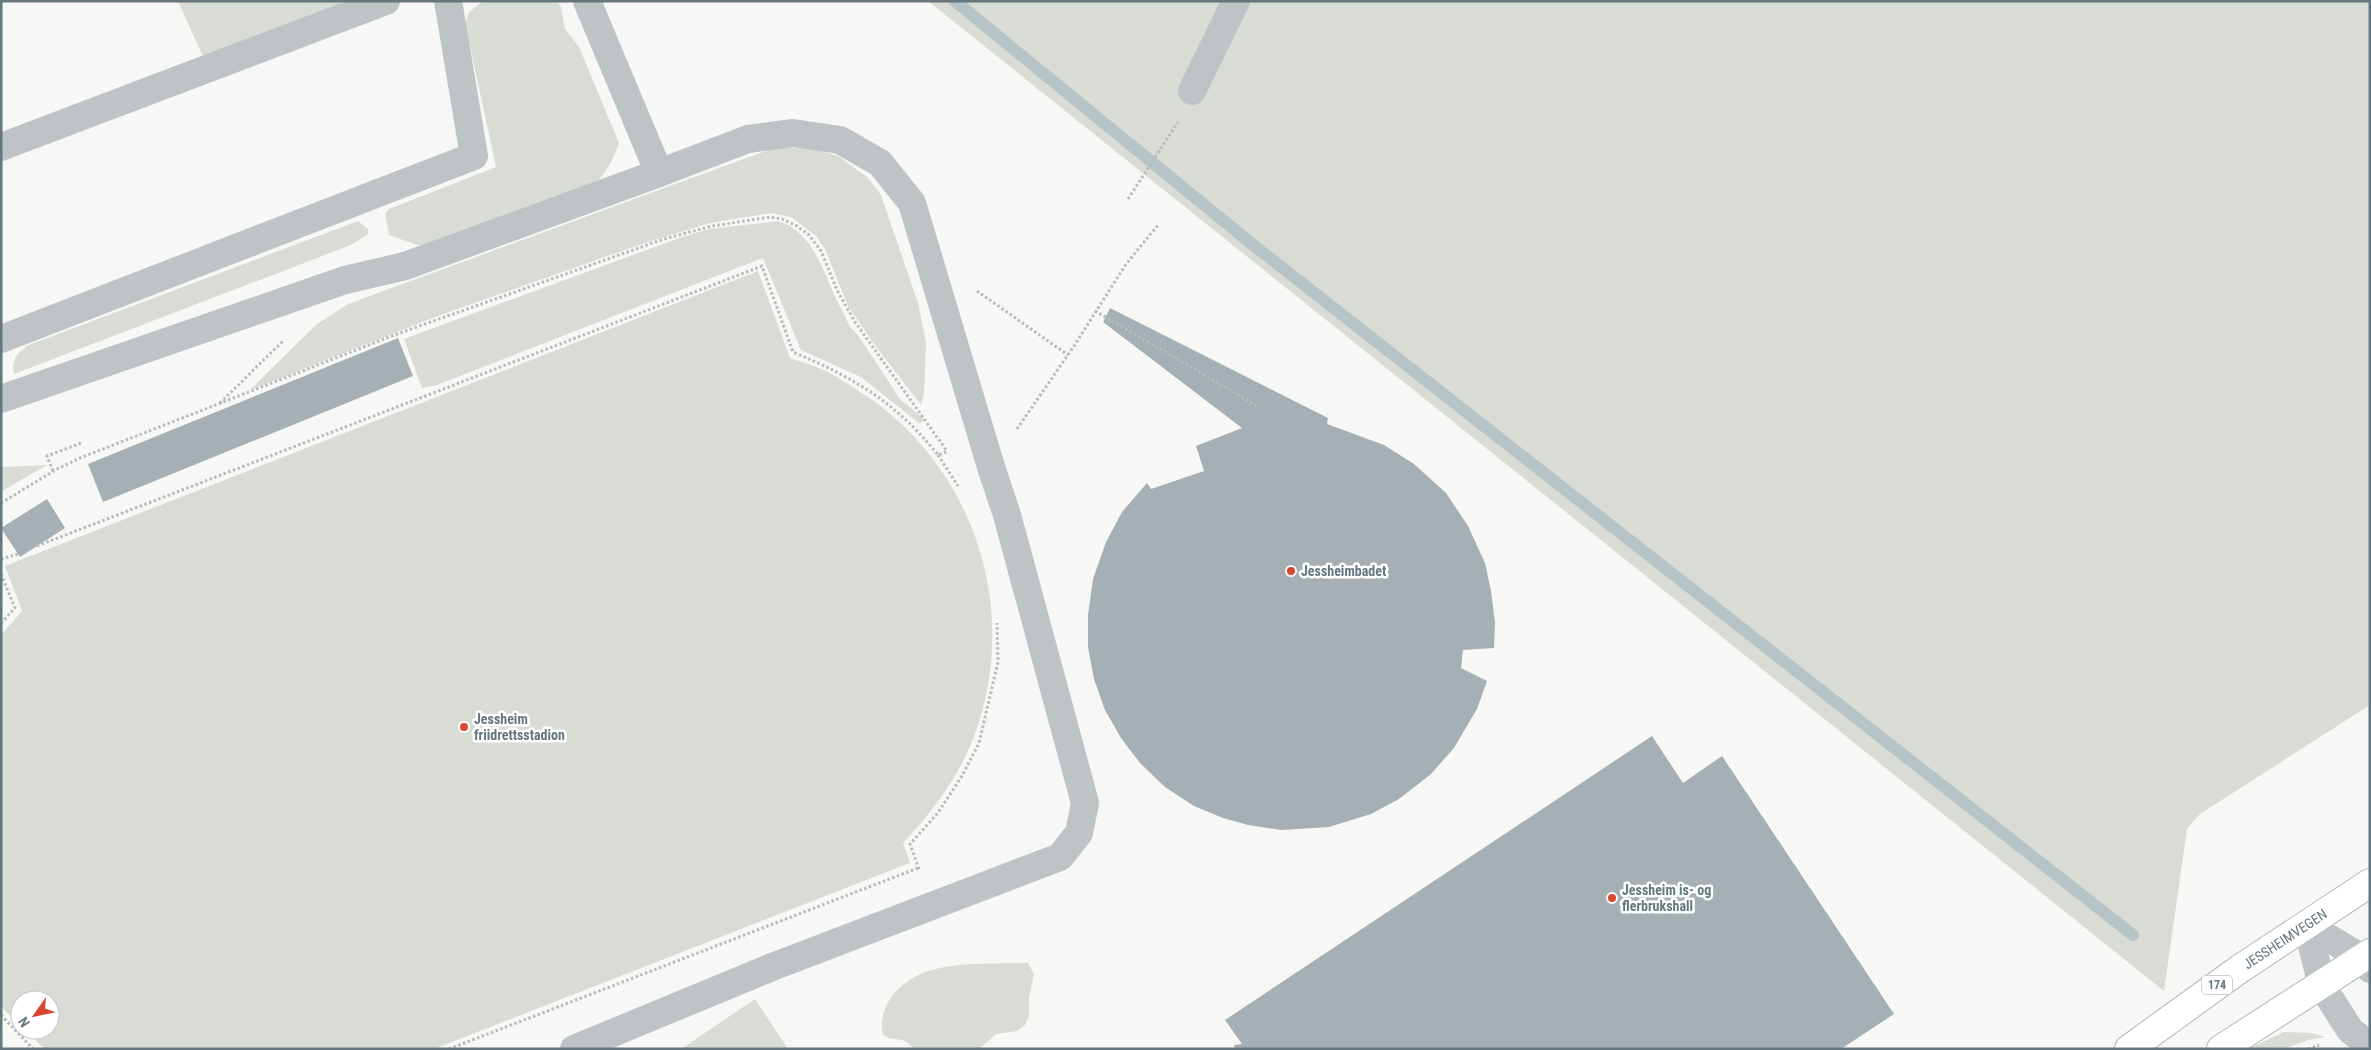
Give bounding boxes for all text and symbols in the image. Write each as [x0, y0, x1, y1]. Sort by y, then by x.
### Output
place label: Jessheimbadet [1301, 563, 1386, 579]
marker: Jessheimbadet [1285, 565, 1297, 577]
place label: Jessheim friidrettsstadion [474, 711, 565, 743]
marker: Jessheim friidrettsstadion [458, 721, 470, 733]
place label: Jessheim is- og flerbrukshall [1622, 882, 1711, 914]
marker: Jessheim is- og flerbrukshall [1606, 892, 1618, 904]
street label: JESSHEIMVEGEN [2240, 906, 2330, 972]
road number: 174 [2202, 976, 2232, 994]
north arrow [10, 990, 60, 1040]
text: N [15, 1014, 33, 1030]

